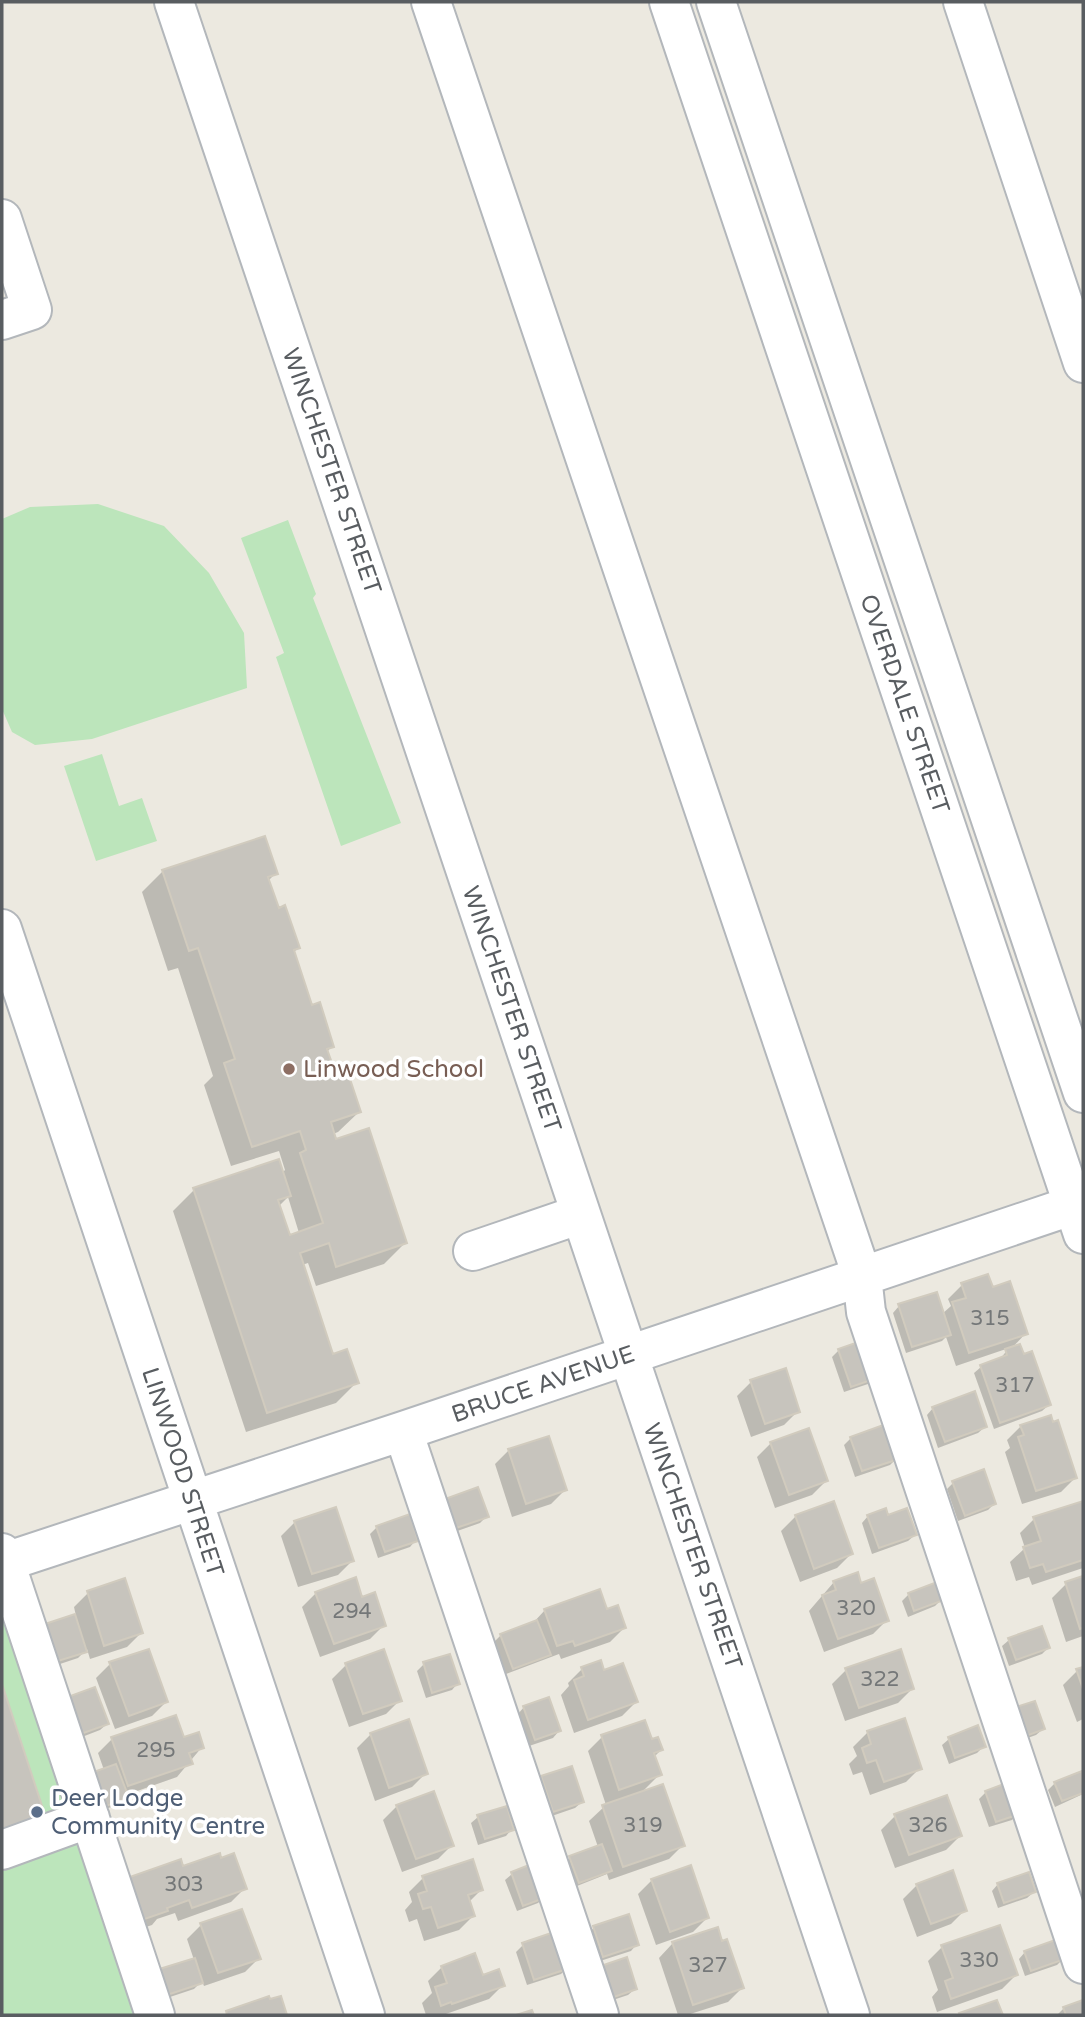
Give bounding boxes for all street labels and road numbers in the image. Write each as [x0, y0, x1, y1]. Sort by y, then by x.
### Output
street label: WINCHESTER STREET [276, 344, 387, 598]
street label: OVERDALE STREET [853, 591, 956, 818]
street label: WINCHESTER STREET [456, 882, 567, 1136]
street label: BRUCE AVENUE [448, 1340, 639, 1429]
street label: LINWOOD STREET [135, 1364, 230, 1581]
street label: WINCHESTER STREET [637, 1419, 748, 1673]

